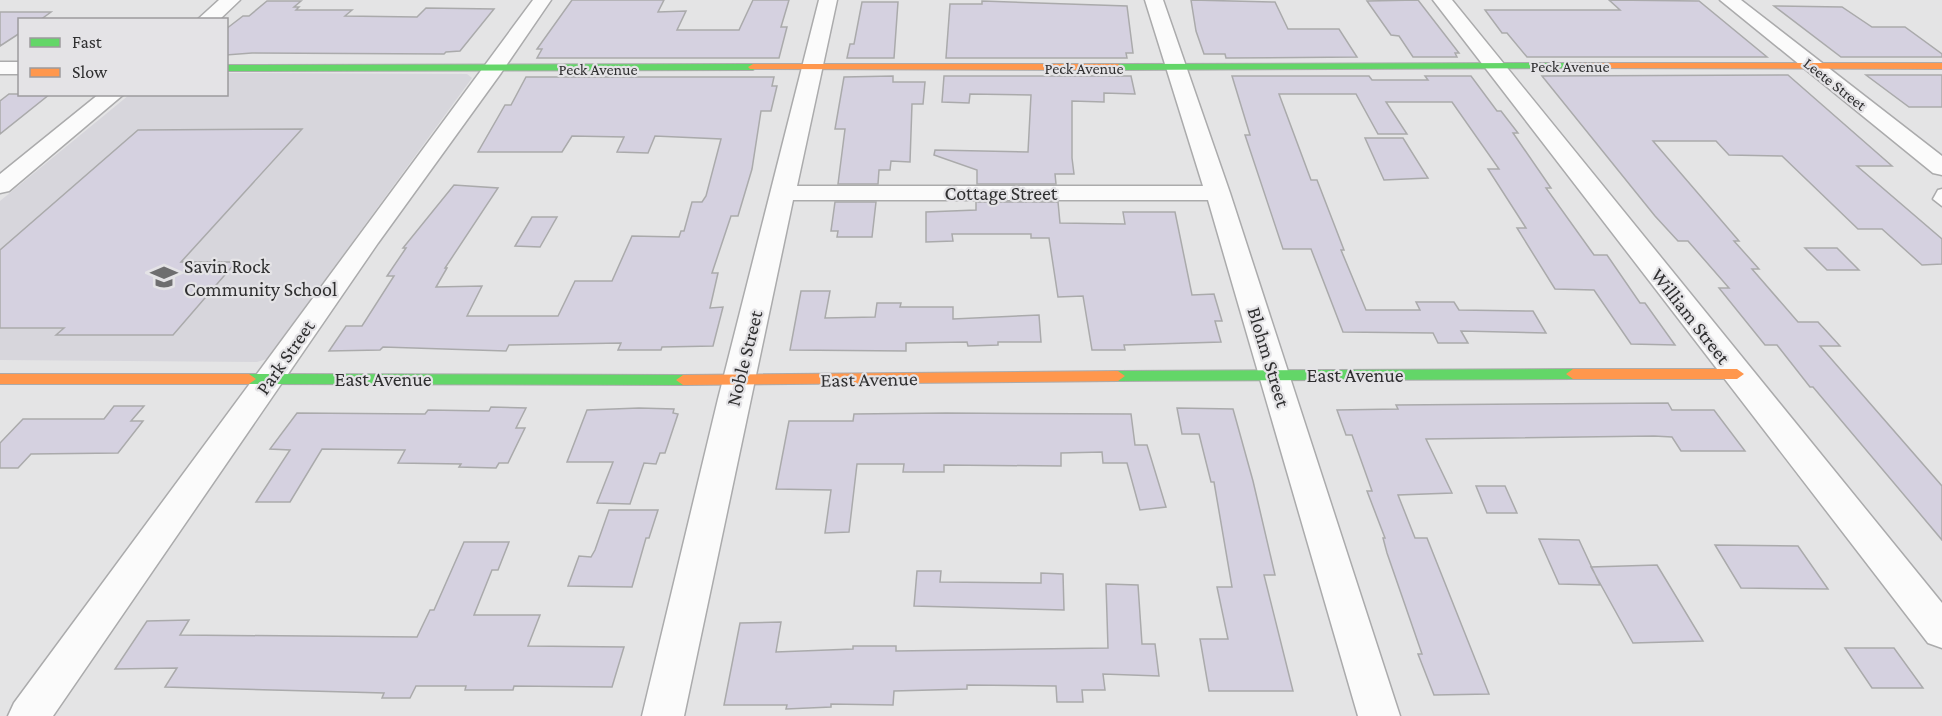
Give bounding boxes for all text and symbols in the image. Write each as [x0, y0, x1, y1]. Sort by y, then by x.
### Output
legend [18, 18, 228, 96]
text: Fast [72, 32, 103, 52]
street label: Leete Street [1800, 54, 1870, 114]
street label: Peck Avenue [1530, 58, 1610, 75]
street label: Peck Avenue [1044, 60, 1124, 77]
street label: Peck Avenue [558, 61, 638, 78]
text: Slow [72, 62, 108, 82]
street label: Cottage Street [945, 182, 1058, 205]
place label: Savin Rock Community School [184, 255, 337, 301]
school or university icon: Savin Rock Community School [149, 262, 179, 292]
street label: William Street [1647, 264, 1735, 368]
street label: Blohm Street [1243, 304, 1295, 410]
street label: Noble Street [721, 307, 767, 408]
street label: Park Street [251, 315, 319, 399]
street label: East Avenue [1306, 364, 1404, 386]
street label: East Avenue [820, 367, 918, 391]
street label: East Avenue [334, 368, 432, 390]

